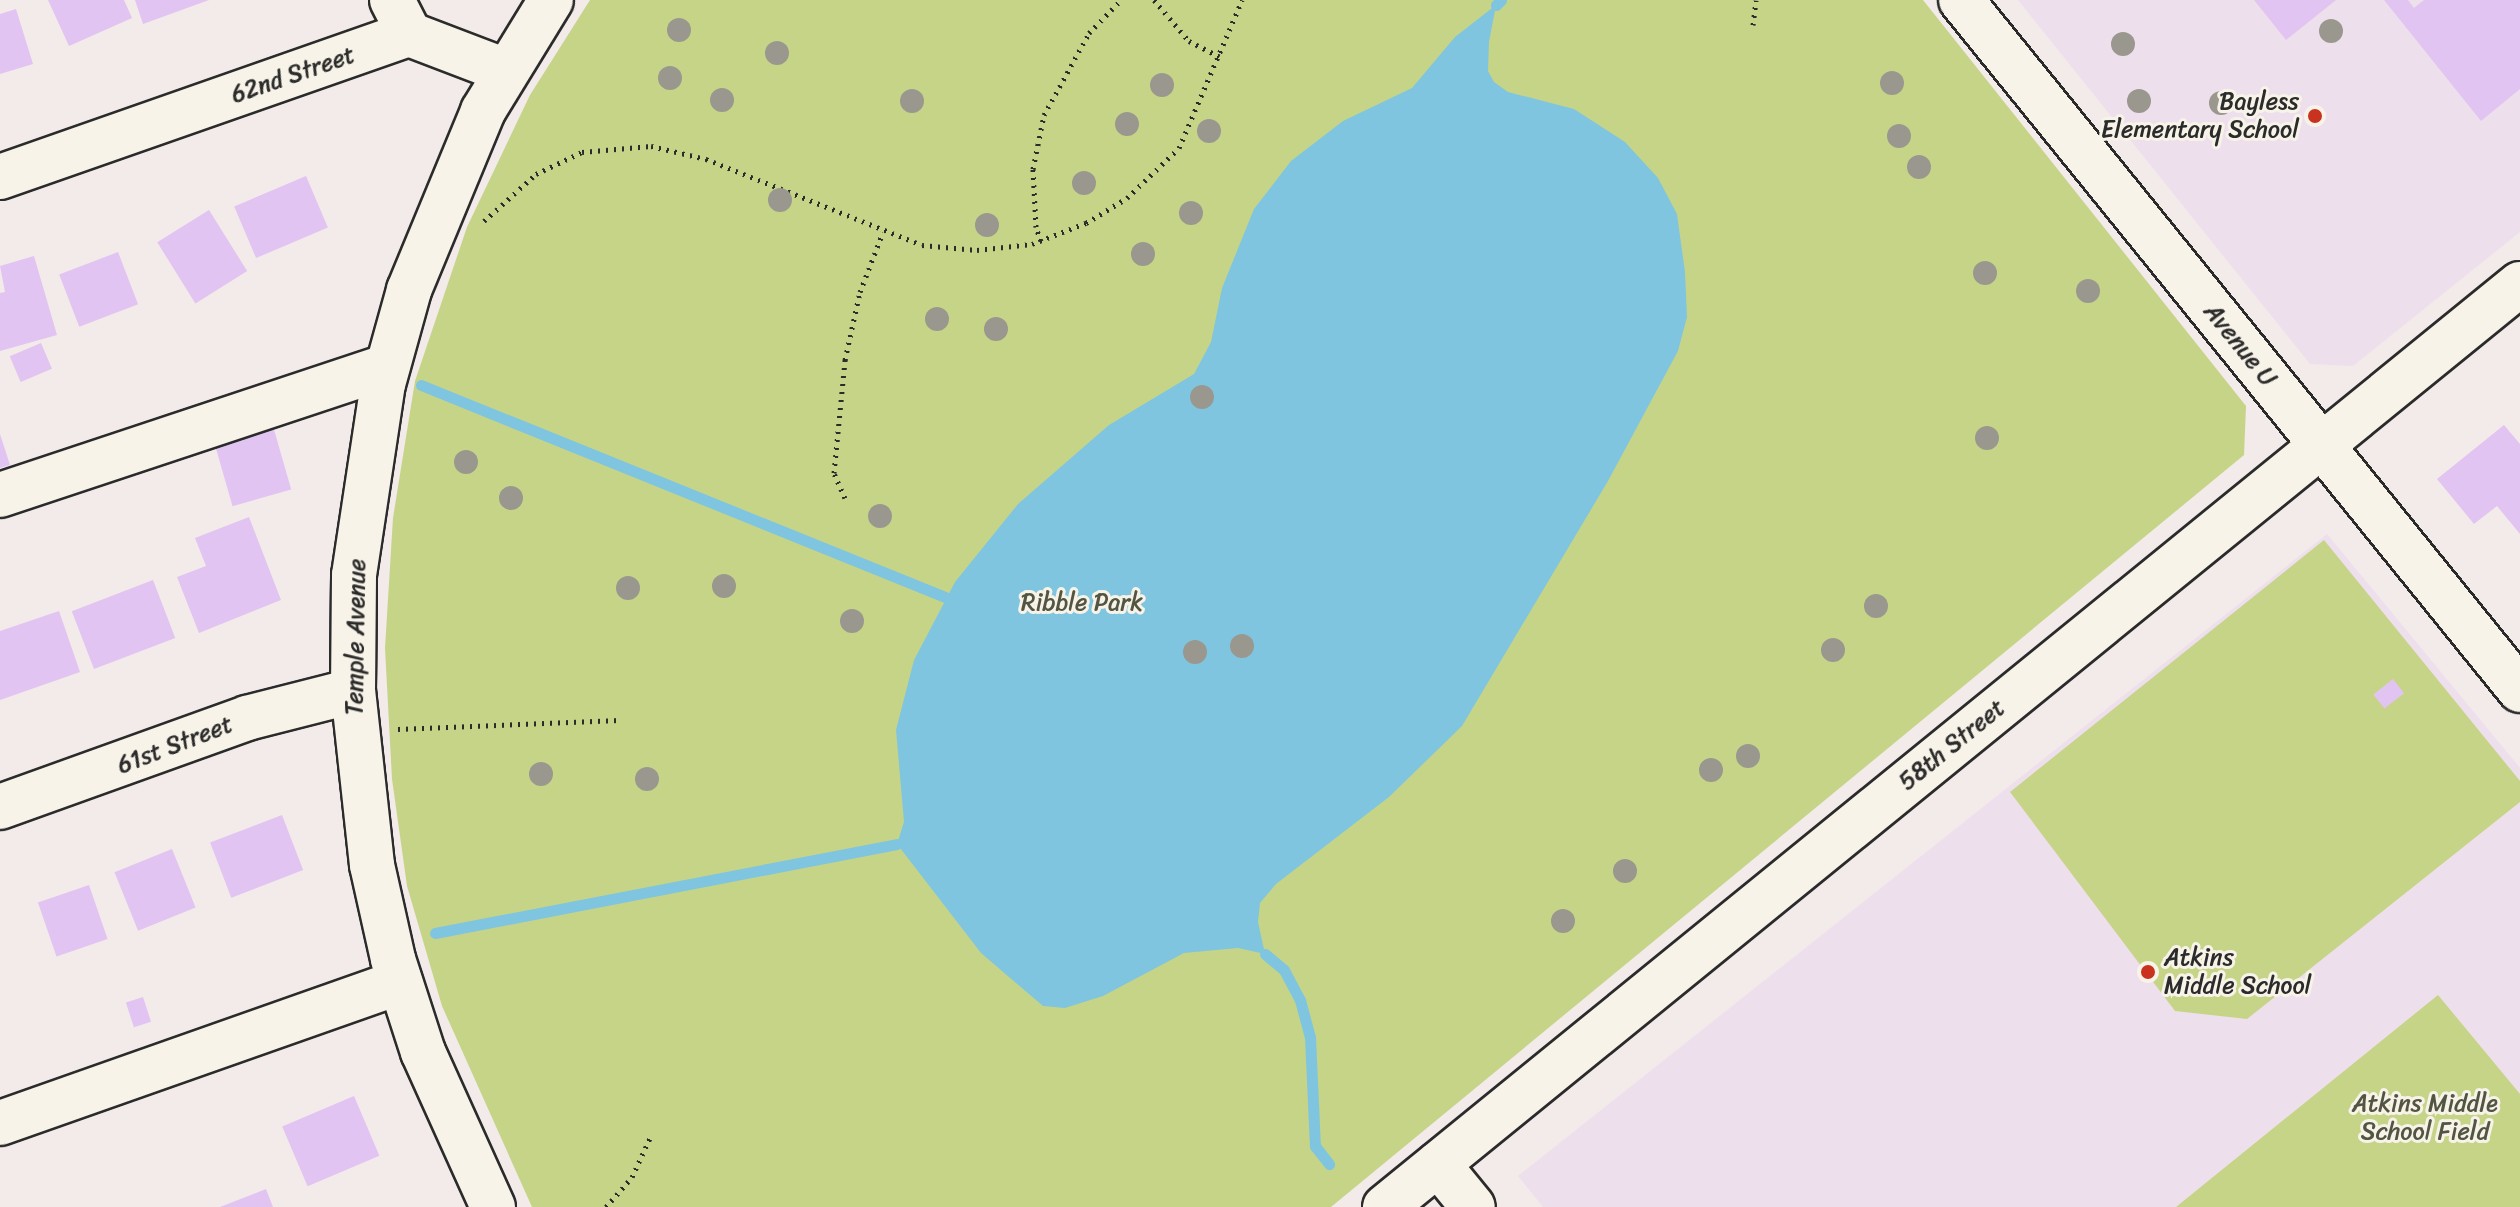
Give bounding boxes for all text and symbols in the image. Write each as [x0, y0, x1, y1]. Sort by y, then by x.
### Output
street label: 62nd Street [227, 40, 359, 110]
place label: Bayless Elementary School [2101, 88, 2299, 144]
marker: Bayless Elementary School [2306, 107, 2324, 125]
street label: Avenue U [2198, 298, 2282, 392]
street label: Temple Avenue [340, 558, 372, 716]
park label: Ribble Park [1021, 589, 1143, 617]
street label: 58th Street [1893, 693, 2011, 797]
street label: 61st Street [113, 710, 237, 780]
place label: Atkins Middle School [2164, 944, 2312, 1000]
marker: Atkins Middle School [2139, 963, 2157, 981]
park label: Atkins Middle School Field [2352, 1090, 2498, 1146]

